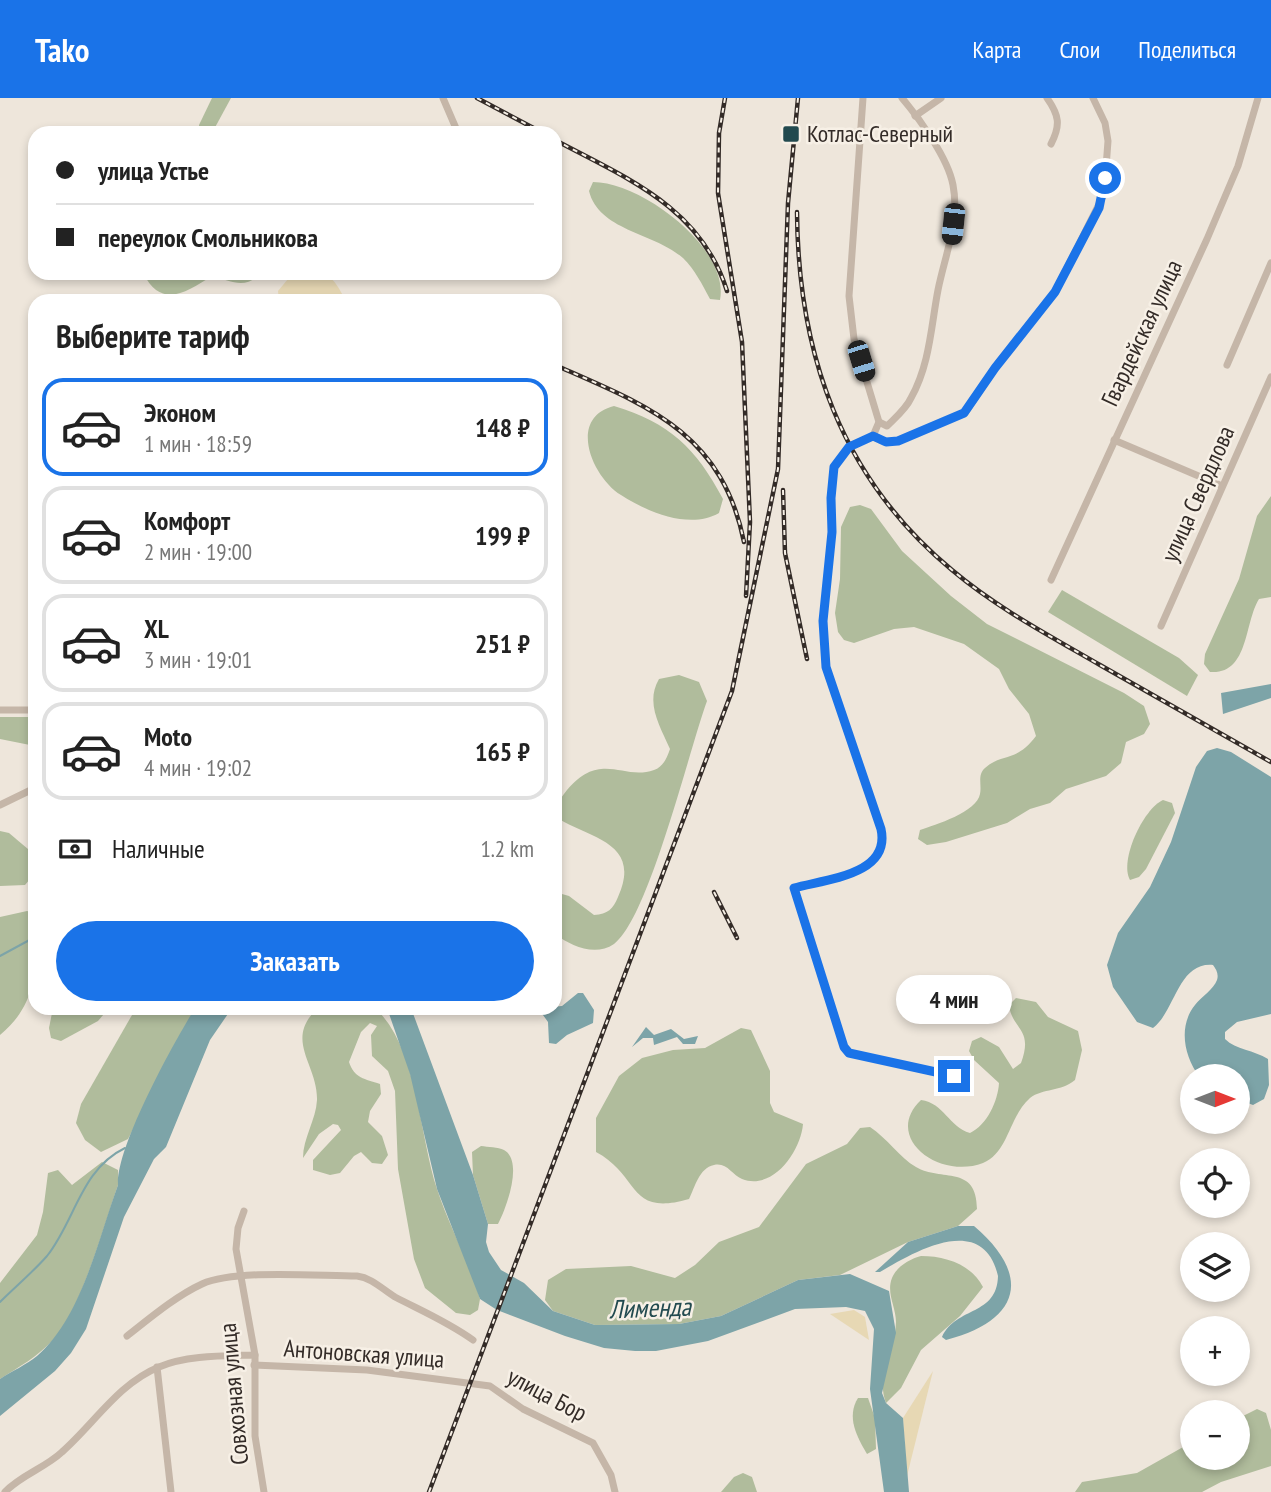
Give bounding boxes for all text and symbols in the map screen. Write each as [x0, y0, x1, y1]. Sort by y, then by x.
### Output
text: Tako [35, 28, 89, 71]
text: Карта [973, 34, 1021, 65]
text: Слои [1059, 34, 1100, 65]
text: Поделиться [1138, 34, 1236, 65]
place label: Котлас-Северный [807, 118, 953, 149]
marker: Котлас-Северный [781, 124, 801, 144]
text: улица Устье [98, 154, 209, 187]
route start [1089, 162, 1121, 194]
car [941, 202, 966, 246]
text: переулок Смольникова [98, 221, 318, 254]
street label: Гвардейская улица [1094, 255, 1189, 411]
text: Выберите тариф [56, 315, 250, 357]
car [845, 338, 878, 384]
icon: car [60, 396, 123, 459]
text: Эконом [144, 396, 216, 429]
text: 148 ₽ [475, 411, 530, 444]
street label: улица Свердлова [1154, 421, 1241, 567]
text: 1 мин · 18:59 [144, 429, 252, 458]
icon: car [60, 504, 123, 567]
text: Комфорт [144, 504, 230, 537]
text: 199 ₽ [475, 519, 530, 552]
text: 2 мин · 19:00 [144, 537, 252, 566]
icon: car [60, 612, 123, 675]
text: XL [144, 612, 169, 645]
text: 251 ₽ [475, 627, 530, 660]
text: 3 мин · 19:01 [144, 645, 252, 674]
icon: car [60, 720, 123, 783]
text: Moto [144, 720, 192, 753]
text: 165 ₽ [475, 735, 530, 768]
text: 4 мин · 19:02 [144, 753, 252, 782]
icon: cash [56, 830, 94, 868]
text: Наличные [112, 832, 205, 865]
text: 1.2 km [480, 834, 534, 863]
button: Заказать [56, 921, 534, 1001]
callout: 4 мин [896, 974, 1012, 1024]
text: 4 мин [929, 985, 979, 1014]
route end [938, 1060, 970, 1092]
north arrow [1180, 1064, 1250, 1134]
map controls [1180, 1064, 1250, 1470]
button: locate [1180, 1148, 1250, 1218]
button: layers [1180, 1232, 1250, 1302]
water label: Лименда [607, 1290, 693, 1325]
button: + [1180, 1316, 1250, 1386]
street label: Совхозная улица [212, 1322, 255, 1466]
street label: Антоновская улица [283, 1332, 445, 1375]
street label: улица Бор [502, 1361, 592, 1428]
button: − [1180, 1400, 1250, 1470]

